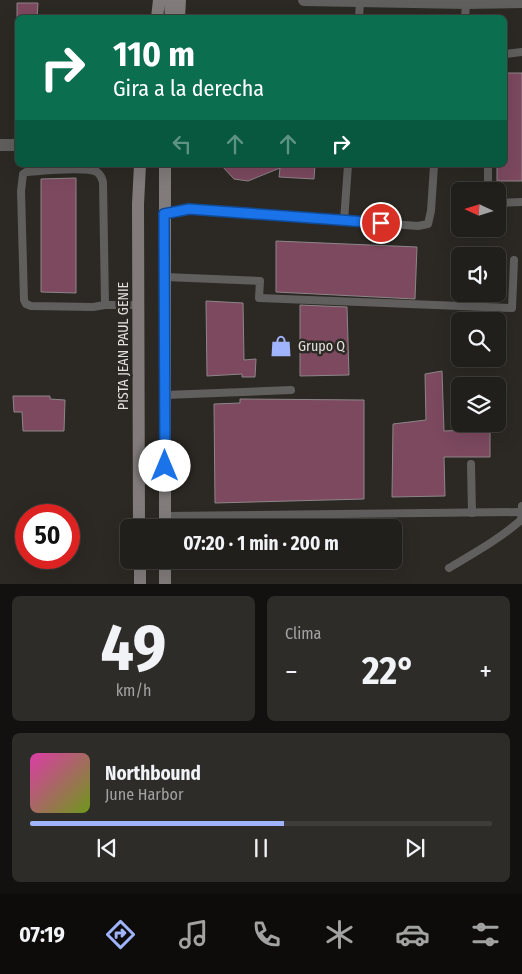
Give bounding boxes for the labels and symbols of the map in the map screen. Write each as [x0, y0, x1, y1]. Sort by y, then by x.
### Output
north arrow [451, 182, 506, 238]
pin [360, 202, 402, 244]
street label: PISTA JEAN PAUL GENIE [115, 281, 132, 410]
shop icon: Grupo Q [268, 333, 294, 359]
place label: Grupo Q [298, 338, 345, 355]
position arrow [138, 439, 190, 491]
speed limit sign: 50 [15, 504, 80, 569]

